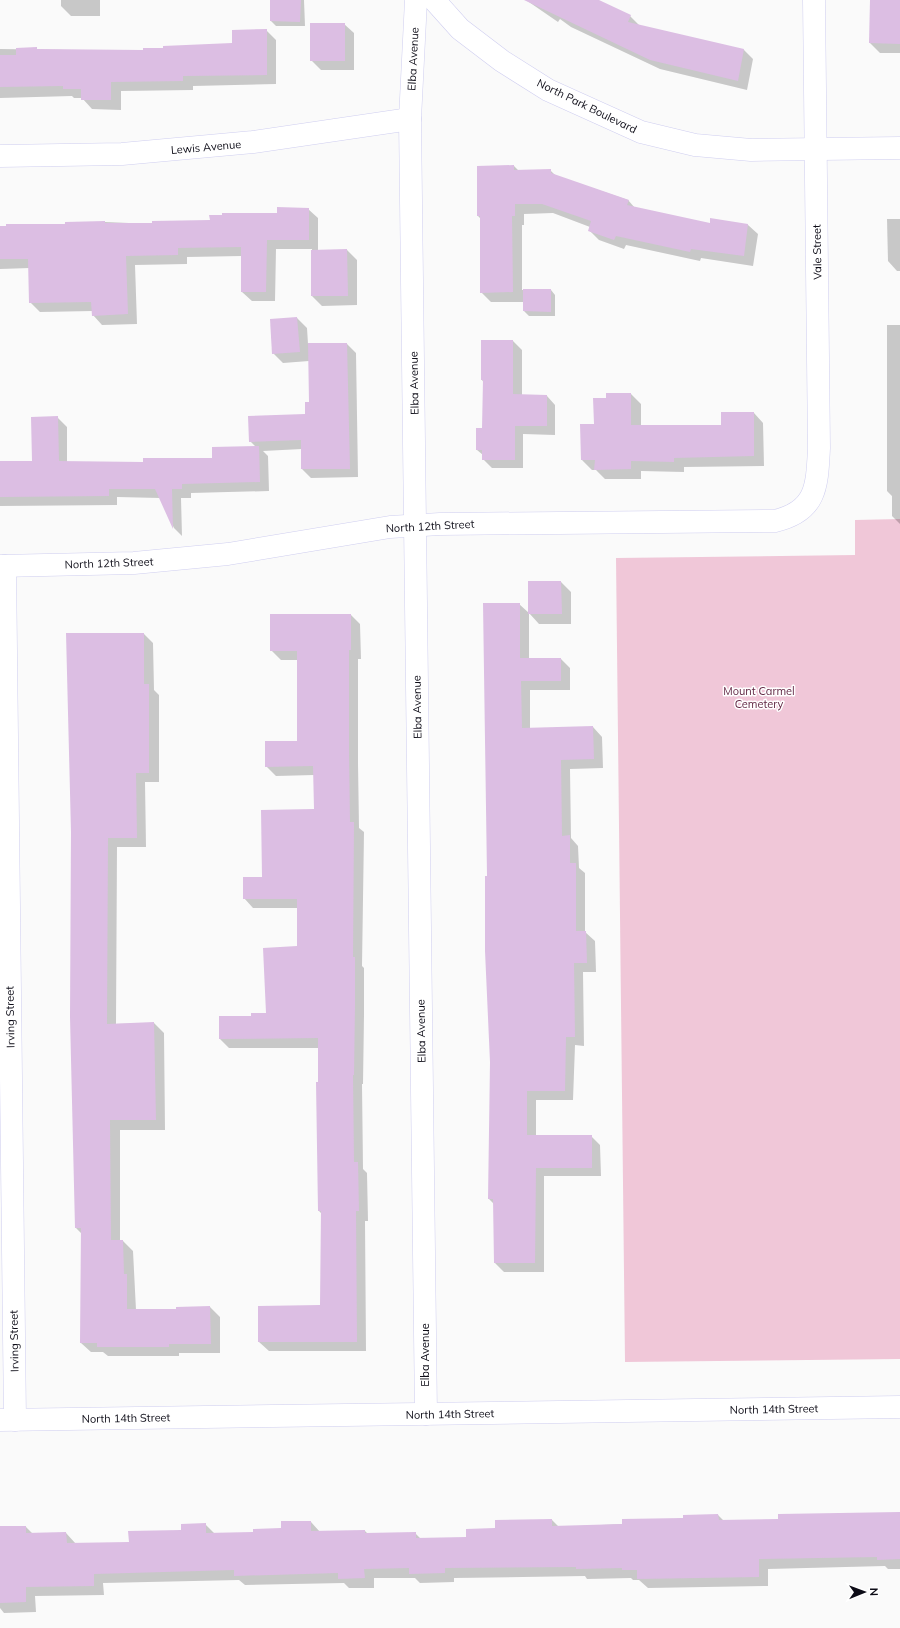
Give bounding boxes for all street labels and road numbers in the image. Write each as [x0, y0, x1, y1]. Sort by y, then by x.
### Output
street label: Elba Avenue [404, 27, 422, 91]
street label: North Park Boulevard [535, 76, 639, 136]
street label: Lewis Avenue [170, 137, 242, 157]
street label: Vale Street [810, 224, 824, 280]
street label: Elba Avenue [406, 351, 422, 415]
street label: North 12th Street [385, 517, 475, 535]
street label: North 12th Street [64, 554, 154, 572]
street label: Elba Avenue [409, 675, 425, 739]
street label: Irving Street [2, 986, 18, 1048]
street label: Elba Avenue [413, 999, 429, 1063]
street label: Irving Street [6, 1310, 22, 1372]
street label: Elba Avenue [418, 1323, 432, 1387]
street label: North 14th Street [730, 1401, 819, 1417]
street label: North 14th Street [406, 1406, 495, 1422]
street label: North 14th Street [82, 1410, 171, 1426]

